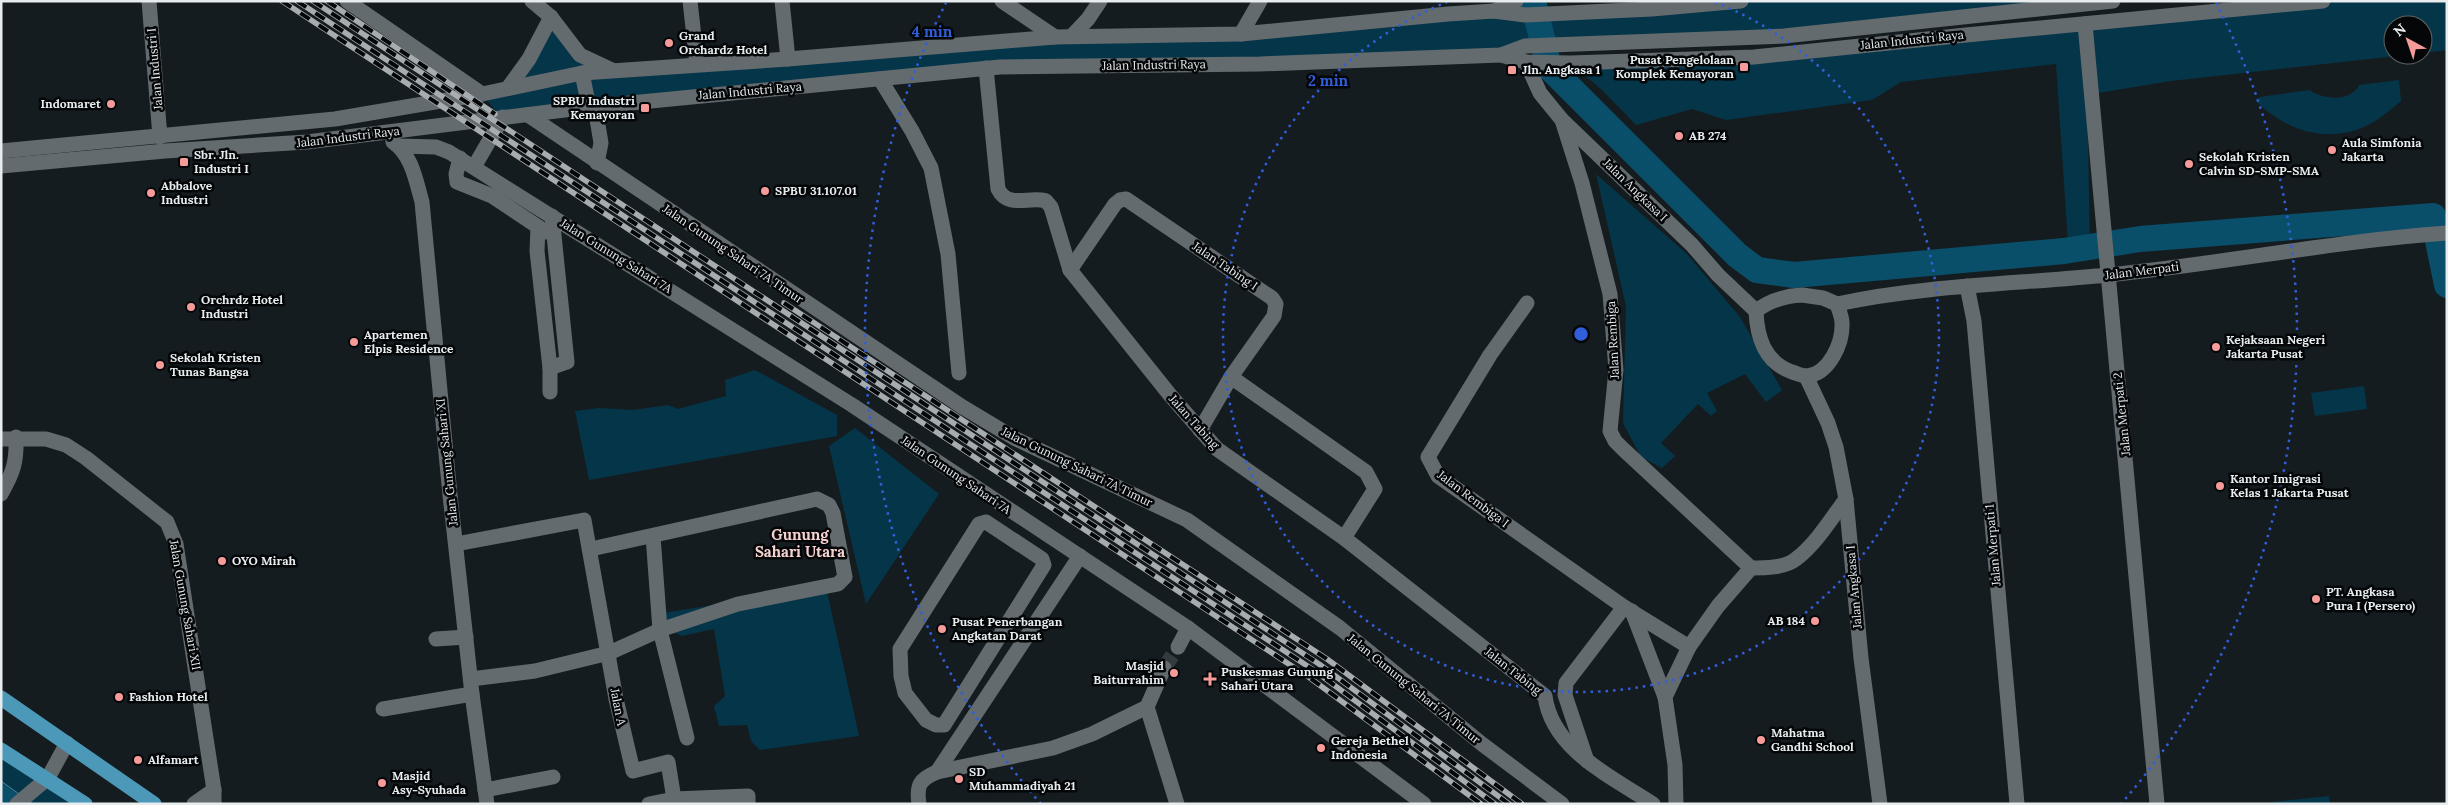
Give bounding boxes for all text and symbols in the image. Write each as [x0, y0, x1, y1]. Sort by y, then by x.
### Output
north arrow [2383, 15, 2433, 65]
text: N [2390, 20, 2410, 40]
text: 4 min [912, 22, 953, 41]
street label: Jalan Industri Raya [1858, 27, 1964, 53]
street label: Jalan Industri I [143, 28, 166, 111]
place label: Grand Orchardz Hotel [679, 28, 768, 57]
marker: Grand Orchardz Hotel [663, 37, 675, 49]
place label: Pusat Pengelolaan Komplek Kemayoran [1616, 52, 1734, 81]
street label: Jalan Industri Raya [1101, 56, 1206, 73]
marker: Pusat Pengelolaan Komplek Kemayoran [1738, 61, 1750, 73]
place label: Jln. Angkasa 1 [1522, 62, 1601, 77]
marker: Jln. Angkasa 1 [1506, 64, 1518, 76]
text: 2 min [1308, 71, 1349, 90]
street label: Jalan Industri Raya [697, 78, 802, 103]
place label: SPBU Industri Kemayoran [553, 93, 635, 122]
place label: Indomaret [40, 96, 102, 111]
marker: Indomaret [105, 98, 117, 110]
marker: SPBU Industri Kemayoran [639, 102, 651, 114]
street label: Jalan Industri Raya [294, 123, 400, 150]
place label: AB 274 [1689, 128, 1727, 143]
marker: AB 274 [1673, 130, 1685, 142]
place label: Aula Simfonia Jakarta [2342, 135, 2422, 164]
marker: Aula Simfonia Jakarta [2326, 144, 2338, 156]
place label: Sbr. Jln. Industri I [194, 147, 249, 176]
place label: Sekolah Kristen Calvin SD-SMP-SMA [2199, 149, 2319, 178]
street label: Jalan Angkasa I [1599, 154, 1671, 224]
marker: Sbr. Jln. Industri I [178, 156, 190, 168]
marker: Sekolah Kristen Calvin SD-SMP-SMA [2183, 158, 2195, 170]
place label: Abbalove Industri [161, 178, 213, 207]
place label: SPBU 31.107.01 [775, 183, 857, 198]
marker: SPBU 31.107.01 [759, 185, 771, 197]
marker: Abbalove Industri [145, 187, 157, 199]
street label: Jalan Gunung Sahari 7A Timur [659, 200, 807, 307]
street label: Jalan Gunung Sahari 7A [557, 214, 675, 296]
street label: Jalan Tabing I [1189, 238, 1261, 293]
street label: Jalan Merpati [2103, 259, 2180, 283]
place label: Orchrdz Hotel Industri [201, 292, 283, 321]
marker: Orchrdz Hotel Industri [185, 301, 197, 313]
street label: Jalan Rembiga [1603, 301, 1622, 380]
centre of rings [1572, 325, 1590, 343]
place label: Apartemen Elpis Residence [364, 327, 454, 356]
place label: Kejaksaan Negeri Jakarta Pusat [2226, 332, 2325, 361]
marker: Apartemen Elpis Residence [348, 336, 360, 348]
marker: Kejaksaan Negeri Jakarta Pusat [2210, 341, 2222, 353]
place label: Sekolah Kristen Tunas Bangsa [170, 350, 261, 379]
marker: Sekolah Kristen Tunas Bangsa [154, 359, 166, 371]
street label: Jalan Merpati 2 [2110, 372, 2133, 458]
street label: Jalan Tabing [1165, 391, 1223, 452]
street label: Jalan Gunung Sahari XI [432, 398, 461, 528]
street label: Jalan Gunung Sahari 7A Timur [998, 423, 1156, 510]
street label: Jalan Gunung Sahari 7A [898, 432, 1014, 517]
street label: Jalan Rembiga I [1434, 466, 1512, 530]
place label: Kantor Imigrasi Kelas 1 Jakarta Pusat [2230, 471, 2350, 500]
marker: Kantor Imigrasi Kelas 1 Jakarta Pusat [2214, 480, 2226, 492]
street label: Jalan Merpati 1 [1981, 504, 2004, 587]
district label: Gunung Sahari Utara [755, 525, 845, 561]
street label: Jalan Gunung Sahari XII [166, 538, 204, 671]
street label: Jalan Angkasa I [1842, 545, 1865, 630]
place label: OYO Mirah [232, 553, 296, 568]
marker: OYO Mirah [216, 555, 228, 567]
place label: PT. Angkasa Pura I (Persero) [2326, 584, 2416, 614]
marker: PT. Angkasa Pura I (Persero) [2310, 593, 2322, 605]
place label: AB 184 [1768, 613, 1805, 628]
place label: Pusat Penerbangan Angkatan Darat [952, 614, 1063, 643]
marker: AB 184 [1809, 615, 1821, 627]
marker: Pusat Penerbangan Angkatan Darat [936, 623, 948, 635]
street label: Jalan Gunung Sahari 7A Timur [1344, 630, 1484, 747]
street label: Jalan Tabing [1481, 643, 1545, 698]
place label: Masjid Baiturrahim [1093, 658, 1164, 687]
place label: Puskesmas Gunung Sahari Utara [1221, 664, 1334, 693]
marker: Masjid Baiturrahim [1168, 667, 1180, 679]
marker: Puskesmas Gunung Sahari Utara [1203, 672, 1217, 686]
street label: Jalan A [607, 686, 630, 727]
place label: Fashion Hotel [129, 689, 208, 704]
marker: Fashion Hotel [113, 691, 125, 703]
place label: Mahatma Gandhi School [1771, 725, 1854, 754]
place label: Gereja Bethel Indonesia [1331, 733, 1409, 762]
marker: Mahatma Gandhi School [1755, 734, 1767, 746]
marker: Gereja Bethel Indonesia [1315, 742, 1327, 754]
place label: Alfamart [148, 752, 200, 767]
marker: Alfamart [132, 754, 144, 766]
place label: SD Muhammadiyah 21 [969, 764, 1076, 793]
place label: Masjid Asy-Syuhada [392, 768, 467, 797]
marker: SD Muhammadiyah 21 [953, 773, 965, 785]
marker: Masjid Asy-Syuhada [376, 777, 388, 789]

